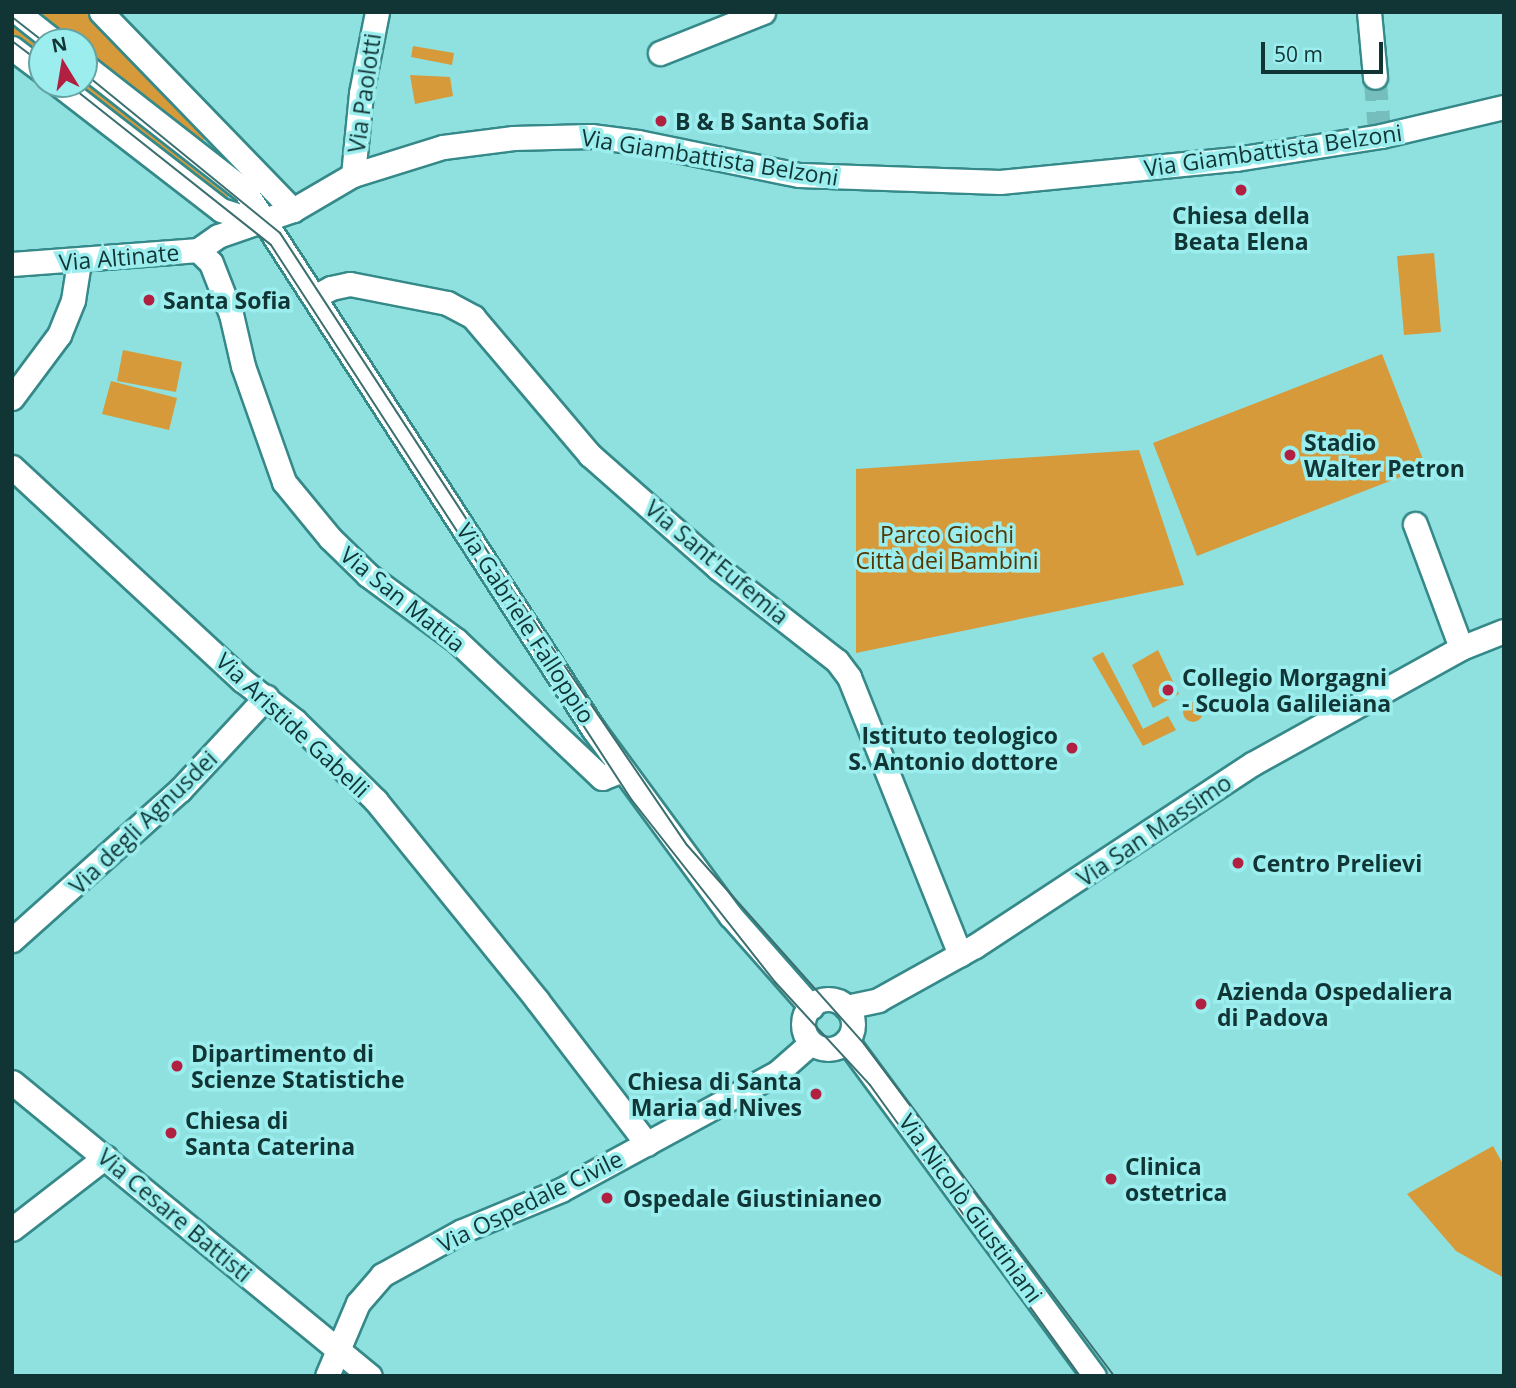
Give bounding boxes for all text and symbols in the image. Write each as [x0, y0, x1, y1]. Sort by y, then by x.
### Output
north arrow [28, 28, 98, 98]
scale bar [1264, 28, 1386, 72]
text: N [49, 30, 69, 59]
street label: Via Paolotti [342, 31, 386, 155]
text: 50 m [1274, 40, 1323, 68]
place label: B & B Santa Sofia [675, 107, 869, 135]
marker: B & B Santa Sofia [653, 113, 669, 129]
street label: Via Giambattista Belzoni [1142, 118, 1404, 182]
street label: Via Giambattista Belzoni [579, 123, 841, 191]
marker: Chiesa della Beata Elena [1233, 182, 1249, 198]
place label: Chiesa della Beata Elena [1172, 201, 1310, 255]
street label: Via Altinate [58, 238, 180, 276]
place label: Santa Sofia [163, 286, 291, 314]
marker: Santa Sofia [141, 292, 157, 308]
place label: Stadio Walter Petron [1304, 428, 1465, 482]
marker: Stadio Walter Petron [1282, 447, 1298, 463]
street label: Via Sant'Eufemia [640, 494, 794, 630]
street label: Via Gabriele Falloppio [451, 518, 601, 728]
park label: Parco Giochi Città dei Bambini [856, 520, 1038, 574]
street label: Via San Mattia [335, 540, 471, 658]
street label: Via Aristide Gabelli [211, 647, 375, 803]
place label: Collegio Morgagni - Scuola Galileiana [1182, 663, 1391, 717]
marker: Collegio Morgagni - Scuola Galileiana [1160, 682, 1176, 698]
place label: Istituto teologico S. Antonio dottore [848, 721, 1058, 775]
marker: Istituto teologico S. Antonio dottore [1064, 740, 1080, 756]
street label: Via degli Agnusdei [64, 745, 222, 899]
street label: Via San Massimo [1072, 768, 1236, 892]
place label: Centro Prelievi [1252, 849, 1422, 877]
marker: Centro Prelievi [1230, 855, 1246, 871]
place label: Azienda Ospedaliera di Padova [1217, 977, 1453, 1031]
marker: Azienda Ospedaliera di Padova [1191, 994, 1211, 1014]
place label: Dipartimento di Scienze Statistiche [191, 1039, 405, 1093]
marker: Dipartimento di Scienze Statistiche [169, 1058, 185, 1074]
place label: Chiesa di Santa Maria ad Nives [627, 1067, 802, 1121]
marker: Chiesa di Santa Maria ad Nives [808, 1086, 824, 1102]
place label: Chiesa di Santa Caterina [185, 1106, 355, 1160]
street label: Via Nicolò Giustiniani [893, 1108, 1049, 1308]
marker: Chiesa di Santa Caterina [163, 1125, 179, 1141]
street label: Via Cesare Battisti [92, 1143, 258, 1287]
street label: Via Ospedale Civile [433, 1144, 627, 1258]
place label: Clinica ostetrica [1125, 1152, 1227, 1206]
marker: Clinica ostetrica [1103, 1171, 1119, 1187]
place label: Ospedale Giustinianeo [623, 1184, 882, 1212]
marker: Ospedale Giustinianeo [597, 1188, 617, 1208]

